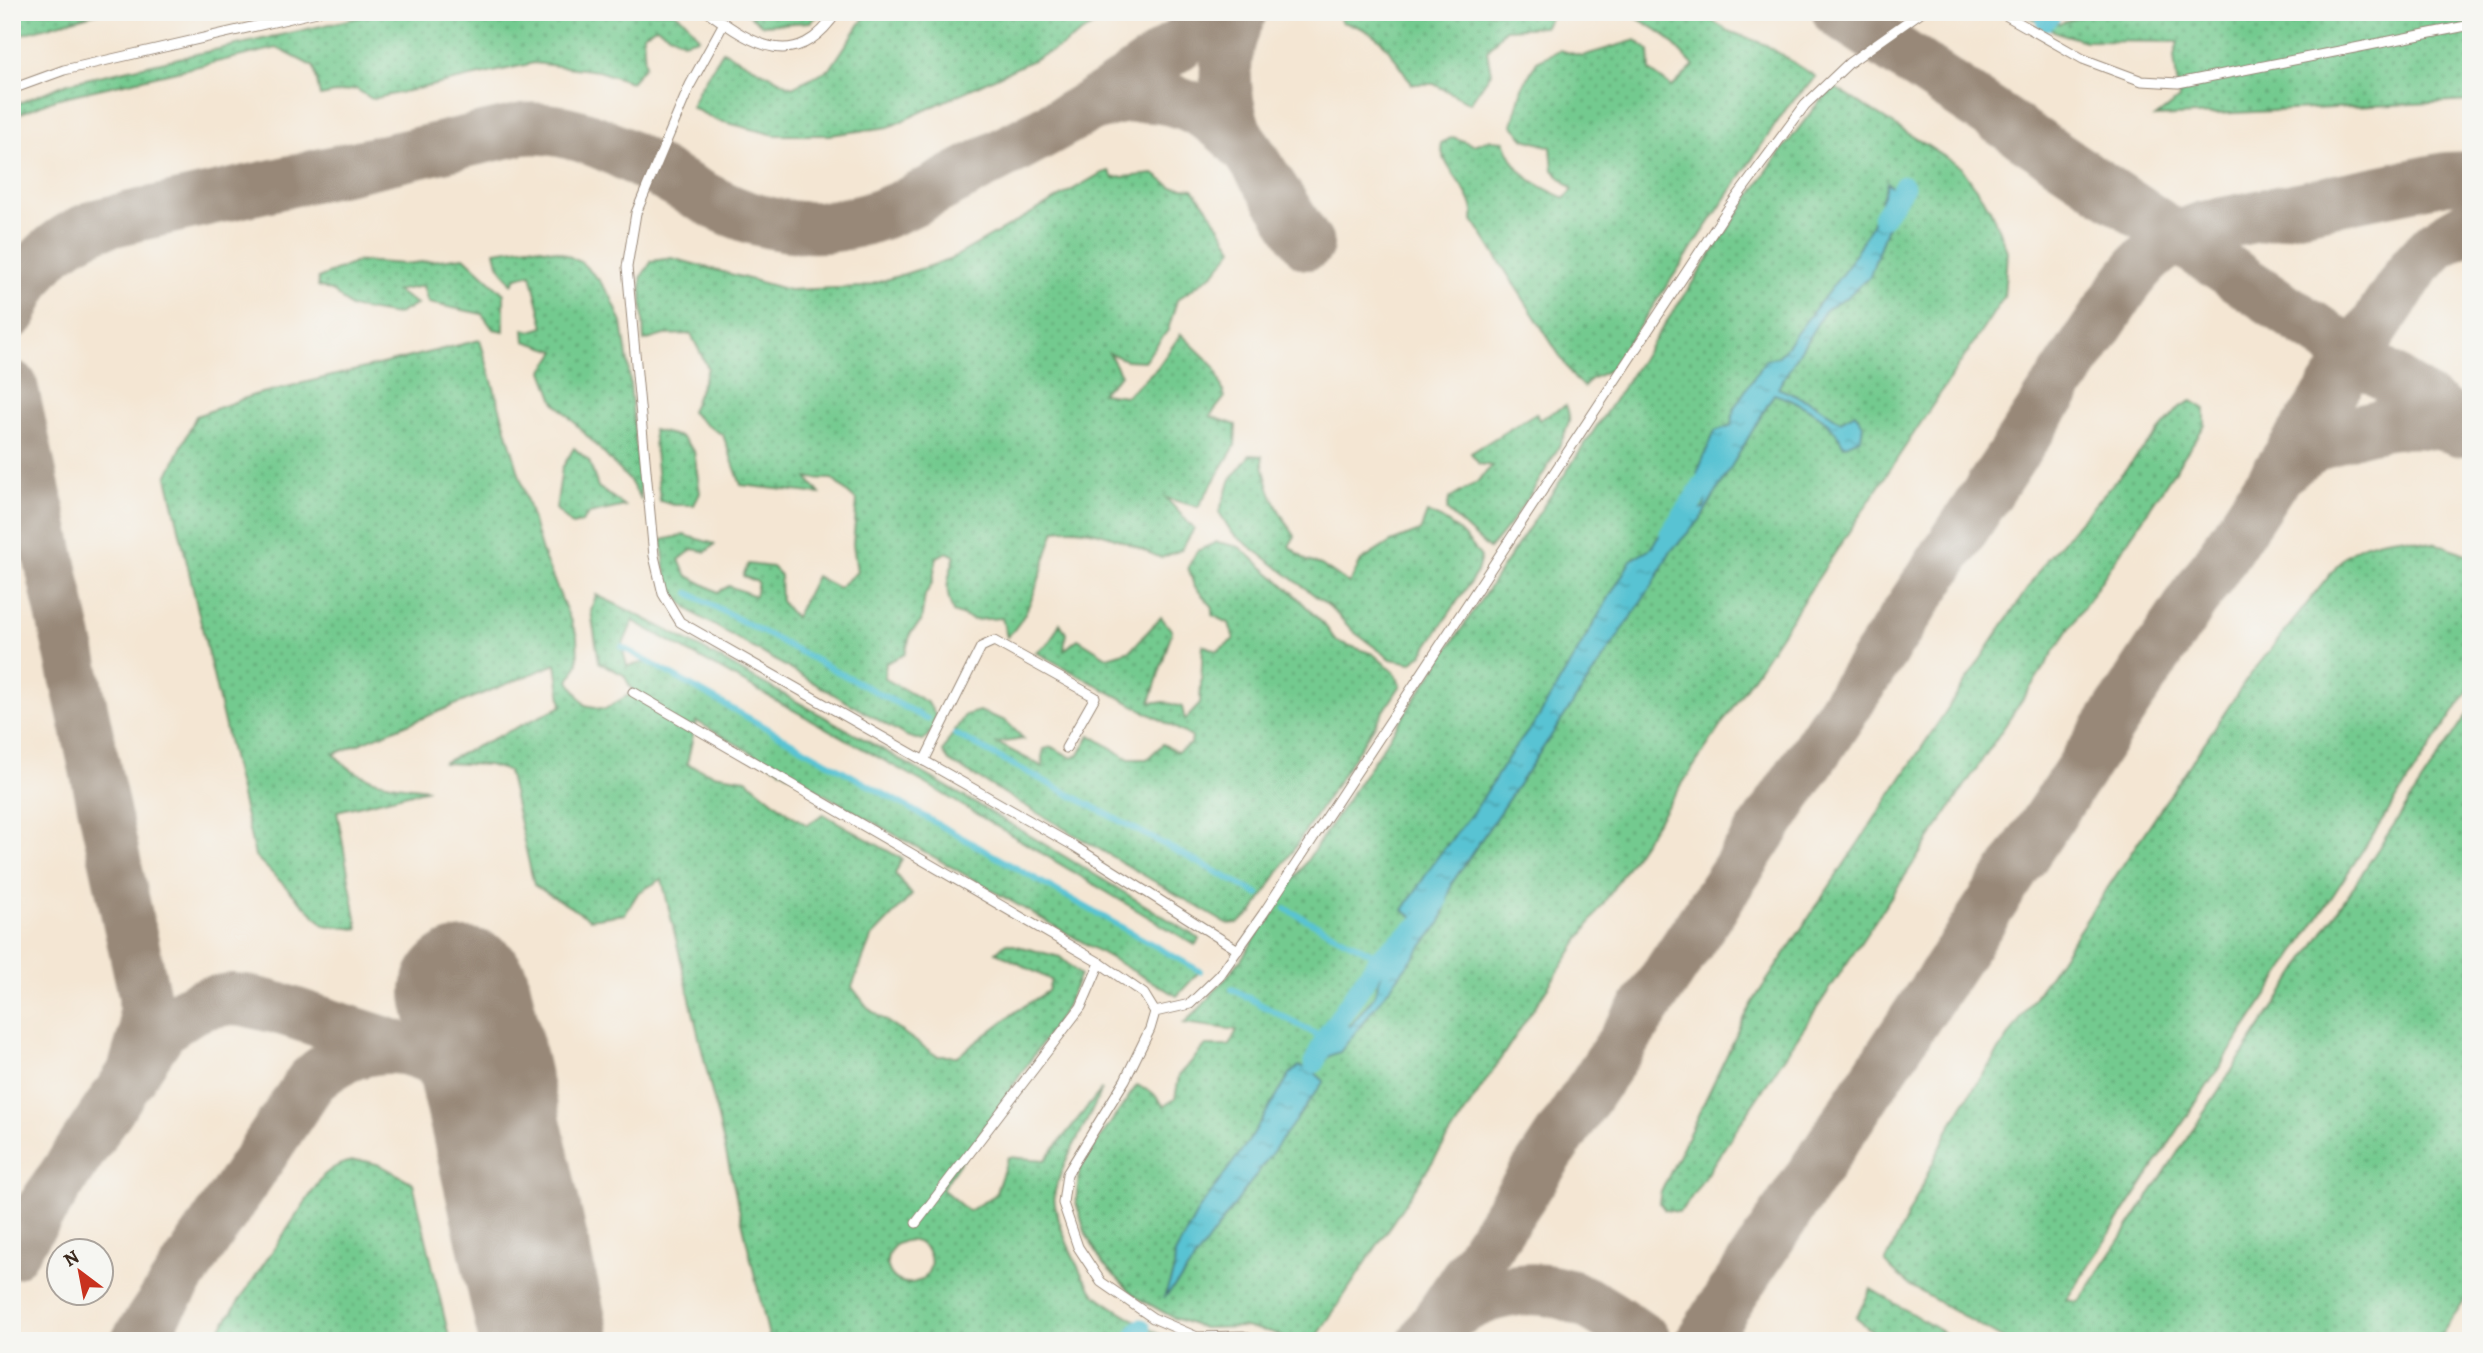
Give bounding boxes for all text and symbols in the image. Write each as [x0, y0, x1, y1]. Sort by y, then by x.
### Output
north arrow [46, 1238, 116, 1308]
text: N [59, 1244, 84, 1273]

